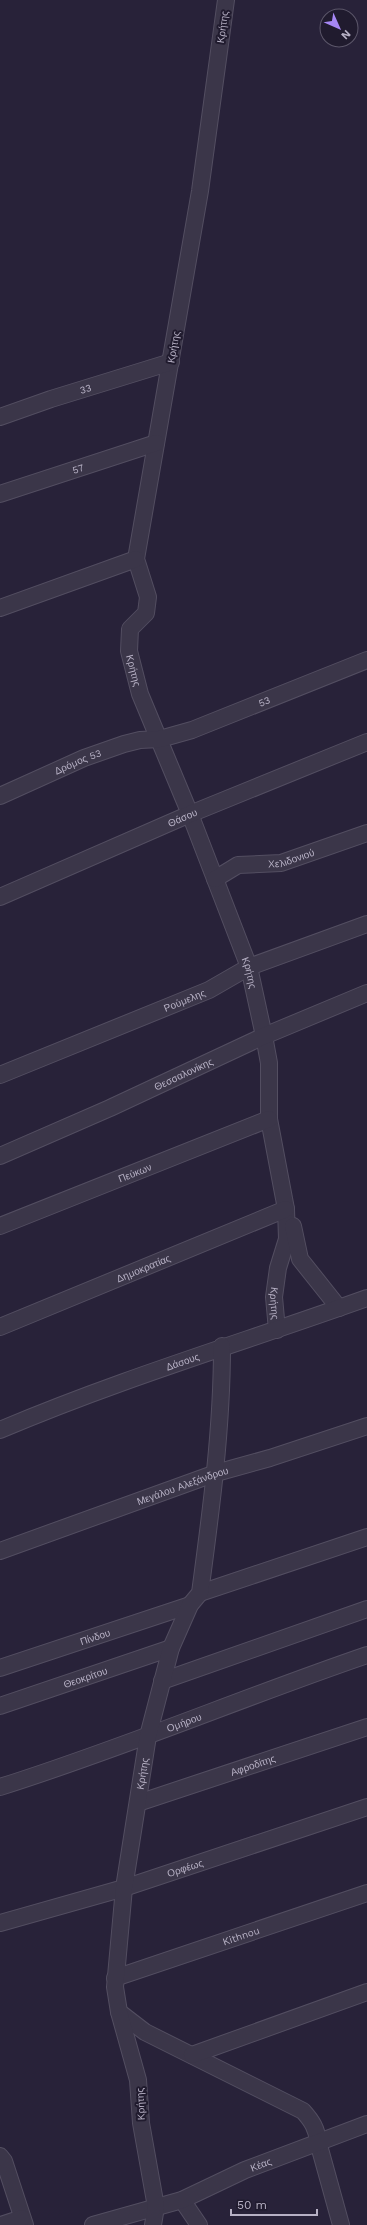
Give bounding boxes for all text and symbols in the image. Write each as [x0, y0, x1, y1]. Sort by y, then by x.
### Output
north arrow [319, 8, 359, 48]
street label: Κρήτης [215, 10, 230, 44]
text: N [338, 27, 353, 42]
street label: Κρήτης [165, 330, 182, 364]
street label: 33 [78, 382, 93, 396]
street label: 57 [71, 462, 86, 476]
street label: Κρήτης [124, 654, 143, 688]
street label: 53 [257, 694, 272, 709]
street label: Δρόμος 53 [53, 747, 103, 777]
street label: Θάσου [166, 807, 199, 829]
street label: Χελιδονιού [268, 847, 316, 870]
street label: Κρήτης [240, 955, 259, 990]
street label: Ρούμελης [162, 987, 207, 1014]
street label: Θεσσαλονίκης [153, 1056, 215, 1093]
street label: Πεύκων [117, 1161, 153, 1184]
street label: Δημοκρατίας [115, 1252, 172, 1284]
street label: Κρήτης [268, 1287, 281, 1320]
street label: Δάσους [165, 1351, 201, 1373]
street label: Μεγάλου Αλεξάνδρου [135, 1465, 230, 1507]
street label: Πίνδου [79, 1627, 112, 1647]
street label: Θεοκρίτου [62, 1665, 109, 1690]
street label: Ομήρου [165, 1711, 203, 1734]
street label: Αφροδίτης [229, 1753, 277, 1778]
street label: Κρήτης [135, 1757, 151, 1790]
street label: Ορφέως [166, 1857, 205, 1879]
street label: Κithnou [221, 1925, 261, 1947]
street label: Κρήτης [134, 2087, 147, 2120]
street label: Κέας [249, 2156, 273, 2174]
scale bar [231, 2191, 317, 2217]
text: 50 m [237, 2198, 267, 2212]

